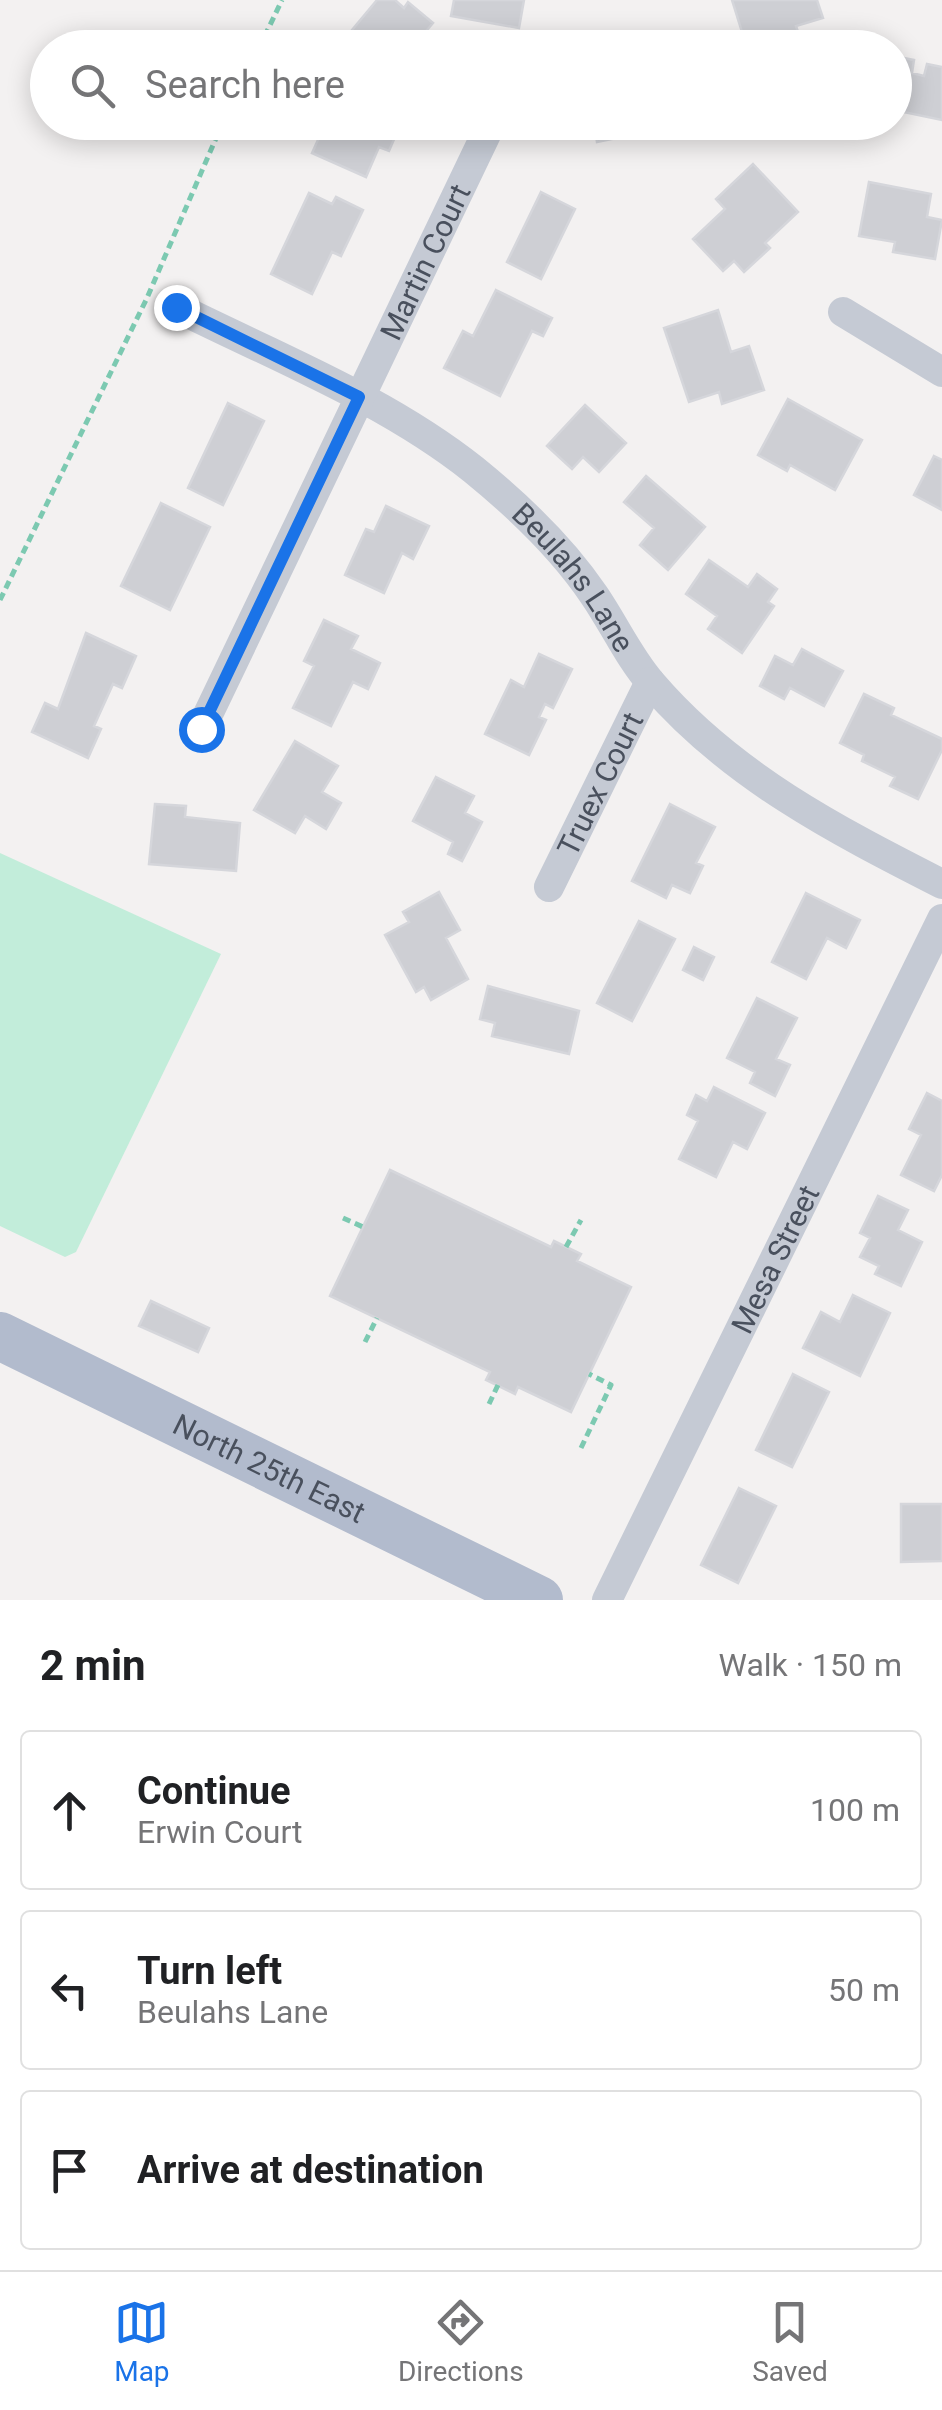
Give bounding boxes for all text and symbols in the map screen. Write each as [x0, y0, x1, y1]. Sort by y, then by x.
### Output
search box [30, 30, 912, 140]
icon: search [65, 58, 120, 113]
text: Search here [145, 63, 345, 107]
street label: Martin Court [373, 178, 477, 345]
route end [154, 285, 200, 331]
street label: Beulahs Lane [506, 495, 642, 658]
street label: Truex Court [550, 706, 650, 861]
route start [179, 707, 225, 753]
street label: Mesa Street [724, 1179, 826, 1339]
street label: North 25th East [168, 1406, 371, 1530]
text: 2 min [40, 1641, 146, 1690]
text: Walk · 150 m [719, 1646, 902, 1684]
text: Continue [137, 1769, 291, 1813]
icon: ahead [42, 1783, 97, 1838]
text: 100 m [810, 1791, 900, 1829]
text: Erwin Court [137, 1813, 303, 1851]
text: Turn left [137, 1949, 282, 1993]
icon: left [42, 1963, 97, 2018]
text: 50 m [828, 1971, 900, 2009]
text: Beulahs Lane [137, 1993, 328, 2031]
icon: arrive [42, 2143, 97, 2198]
text: Arrive at destination [137, 2148, 484, 2192]
tab: Map [114, 2295, 170, 2388]
tab: Directions [398, 2295, 524, 2388]
tab: Saved [752, 2295, 828, 2388]

